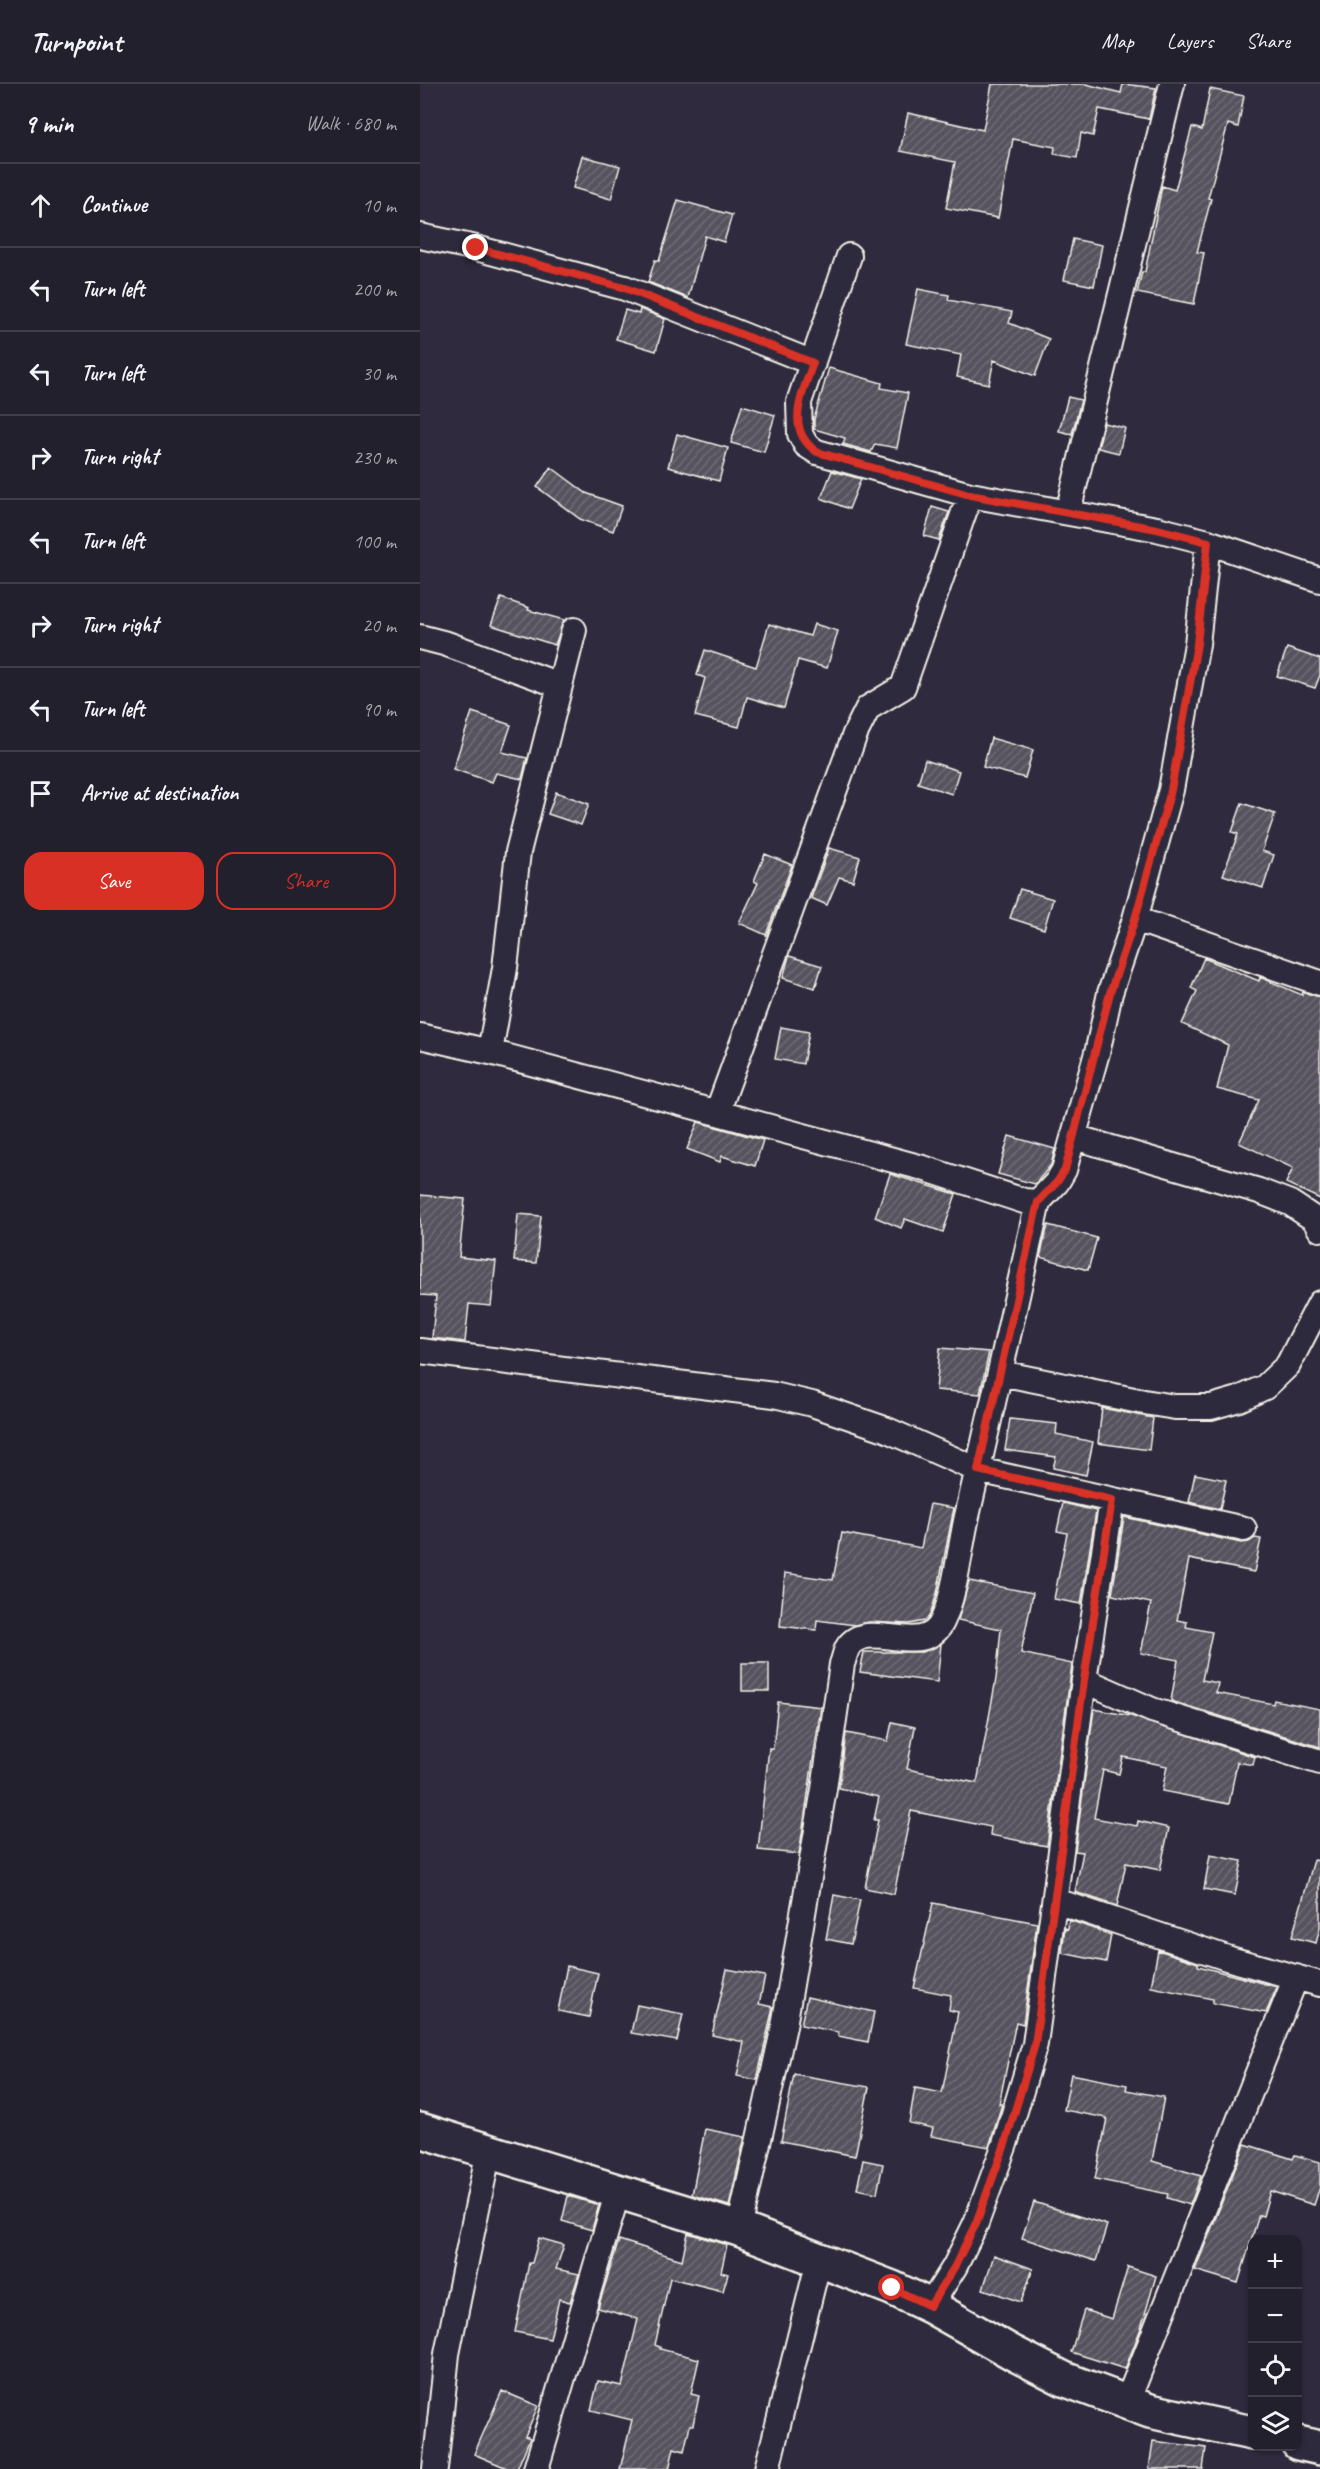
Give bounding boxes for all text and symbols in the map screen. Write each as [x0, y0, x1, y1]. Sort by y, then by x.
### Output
text: Turnpoint [30, 24, 122, 59]
text: Map [1101, 28, 1134, 54]
text: Layers [1167, 28, 1213, 54]
text: Share [1246, 28, 1290, 54]
text: 9 min [24, 107, 74, 140]
text: Walk · 680 m [306, 111, 396, 136]
icon: ahead [24, 189, 57, 222]
text: Continue [81, 191, 147, 219]
text: 10 m [362, 193, 396, 218]
route end [462, 234, 488, 260]
icon: left [24, 273, 57, 306]
text: Turn left [81, 275, 145, 303]
text: 200 m [353, 277, 396, 302]
icon: left [24, 357, 57, 390]
text: Turn left [81, 359, 145, 387]
text: 30 m [362, 361, 396, 386]
icon: right [24, 441, 57, 474]
text: Turn right [81, 443, 158, 471]
text: 230 m [353, 445, 396, 470]
icon: left [24, 525, 57, 558]
text: Turn left [81, 527, 145, 555]
text: 100 m [353, 529, 396, 554]
icon: right [24, 609, 57, 642]
text: Turn right [81, 611, 158, 639]
text: 20 m [362, 613, 396, 638]
icon: left [24, 693, 57, 726]
text: Turn left [81, 695, 145, 723]
text: 90 m [362, 697, 396, 722]
icon: arrive [24, 777, 57, 810]
text: Arrive at destination [81, 779, 238, 807]
button: Save [24, 852, 204, 910]
button: Share [216, 852, 396, 910]
map controls [1248, 2235, 1302, 2451]
button: + [1248, 2235, 1302, 2289]
route start [878, 2274, 904, 2300]
button: − [1248, 2289, 1302, 2343]
button: locate [1248, 2343, 1302, 2397]
button: layers [1248, 2397, 1302, 2451]

